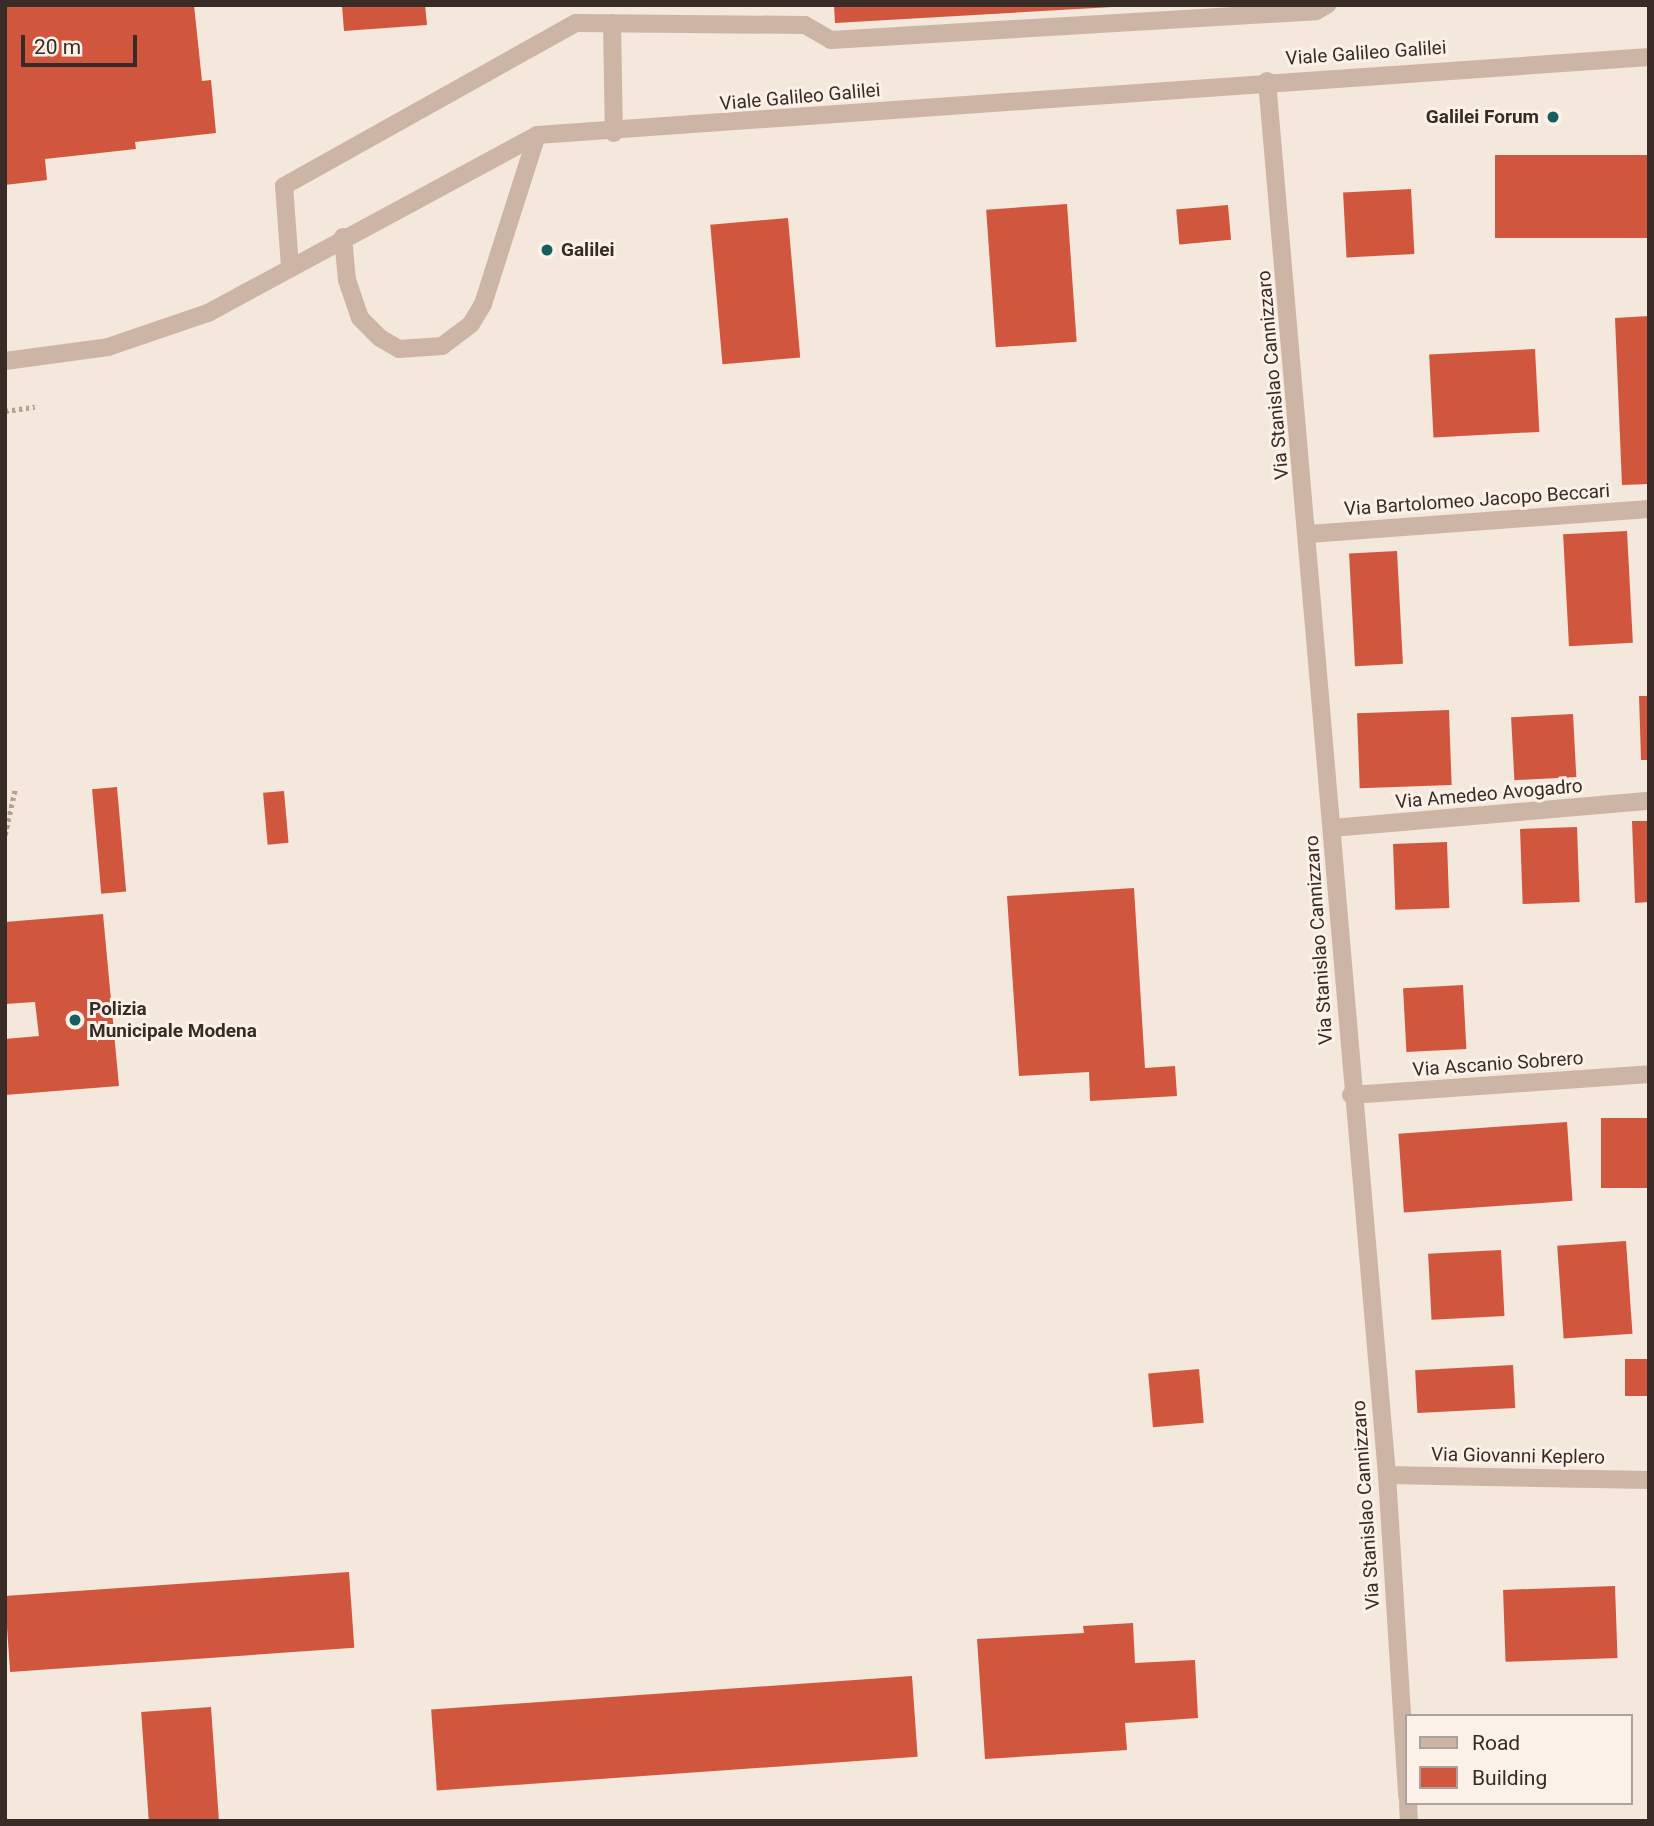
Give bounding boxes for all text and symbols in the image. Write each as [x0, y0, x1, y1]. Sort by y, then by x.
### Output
scale bar [24, 21, 140, 65]
text: 20 m [34, 35, 81, 59]
street label: Viale Galileo Galilei [1285, 36, 1447, 70]
street label: Viale Galileo Galilei [719, 79, 881, 115]
place label: Galilei Forum [1426, 106, 1539, 128]
marker: Galilei Forum [1545, 109, 1561, 125]
place label: Galilei [561, 239, 614, 261]
marker: Galilei [539, 242, 555, 258]
street label: Via Stanislao Cannizzaro [1253, 270, 1293, 480]
street label: Via Bartolomeo Jacopo Beccari [1343, 479, 1611, 521]
street label: Via Amedeo Avogadro [1394, 774, 1584, 814]
street label: Via Stanislao Cannizzaro [1300, 835, 1338, 1045]
place label: Polizia Municipale Modena [89, 998, 257, 1042]
marker: Polizia Municipale Modena [67, 1012, 83, 1028]
street label: Via Ascanio Sobrero [1412, 1047, 1584, 1081]
street label: Via Stanislao Cannizzaro [1347, 1400, 1385, 1610]
street label: Via Giovanni Keplero [1431, 1443, 1605, 1469]
legend [1406, 1714, 1633, 1805]
text: Road [1472, 1731, 1520, 1755]
text: Building [1472, 1766, 1547, 1790]

